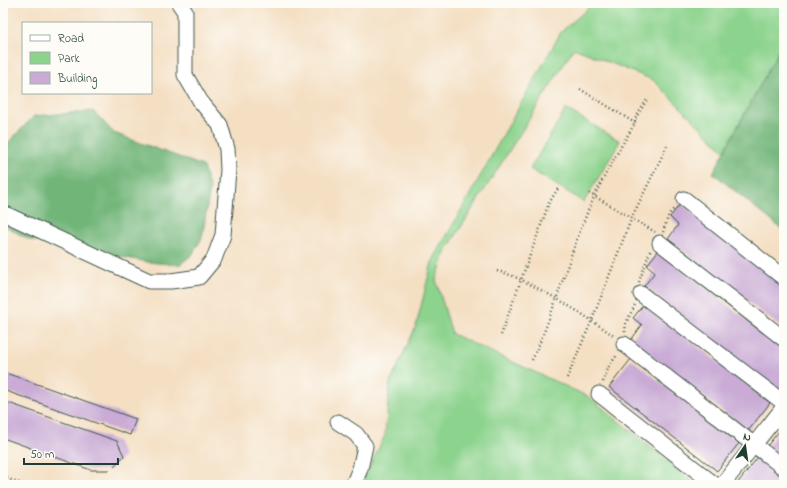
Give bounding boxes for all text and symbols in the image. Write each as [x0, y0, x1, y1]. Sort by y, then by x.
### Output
legend [22, 22, 152, 94]
text: Road [58, 30, 84, 48]
text: Park [58, 50, 80, 68]
text: Building [57, 70, 97, 89]
north arrow [725, 426, 765, 466]
text: N [742, 429, 752, 446]
scale bar [24, 440, 118, 466]
text: 50 m [30, 446, 54, 464]

